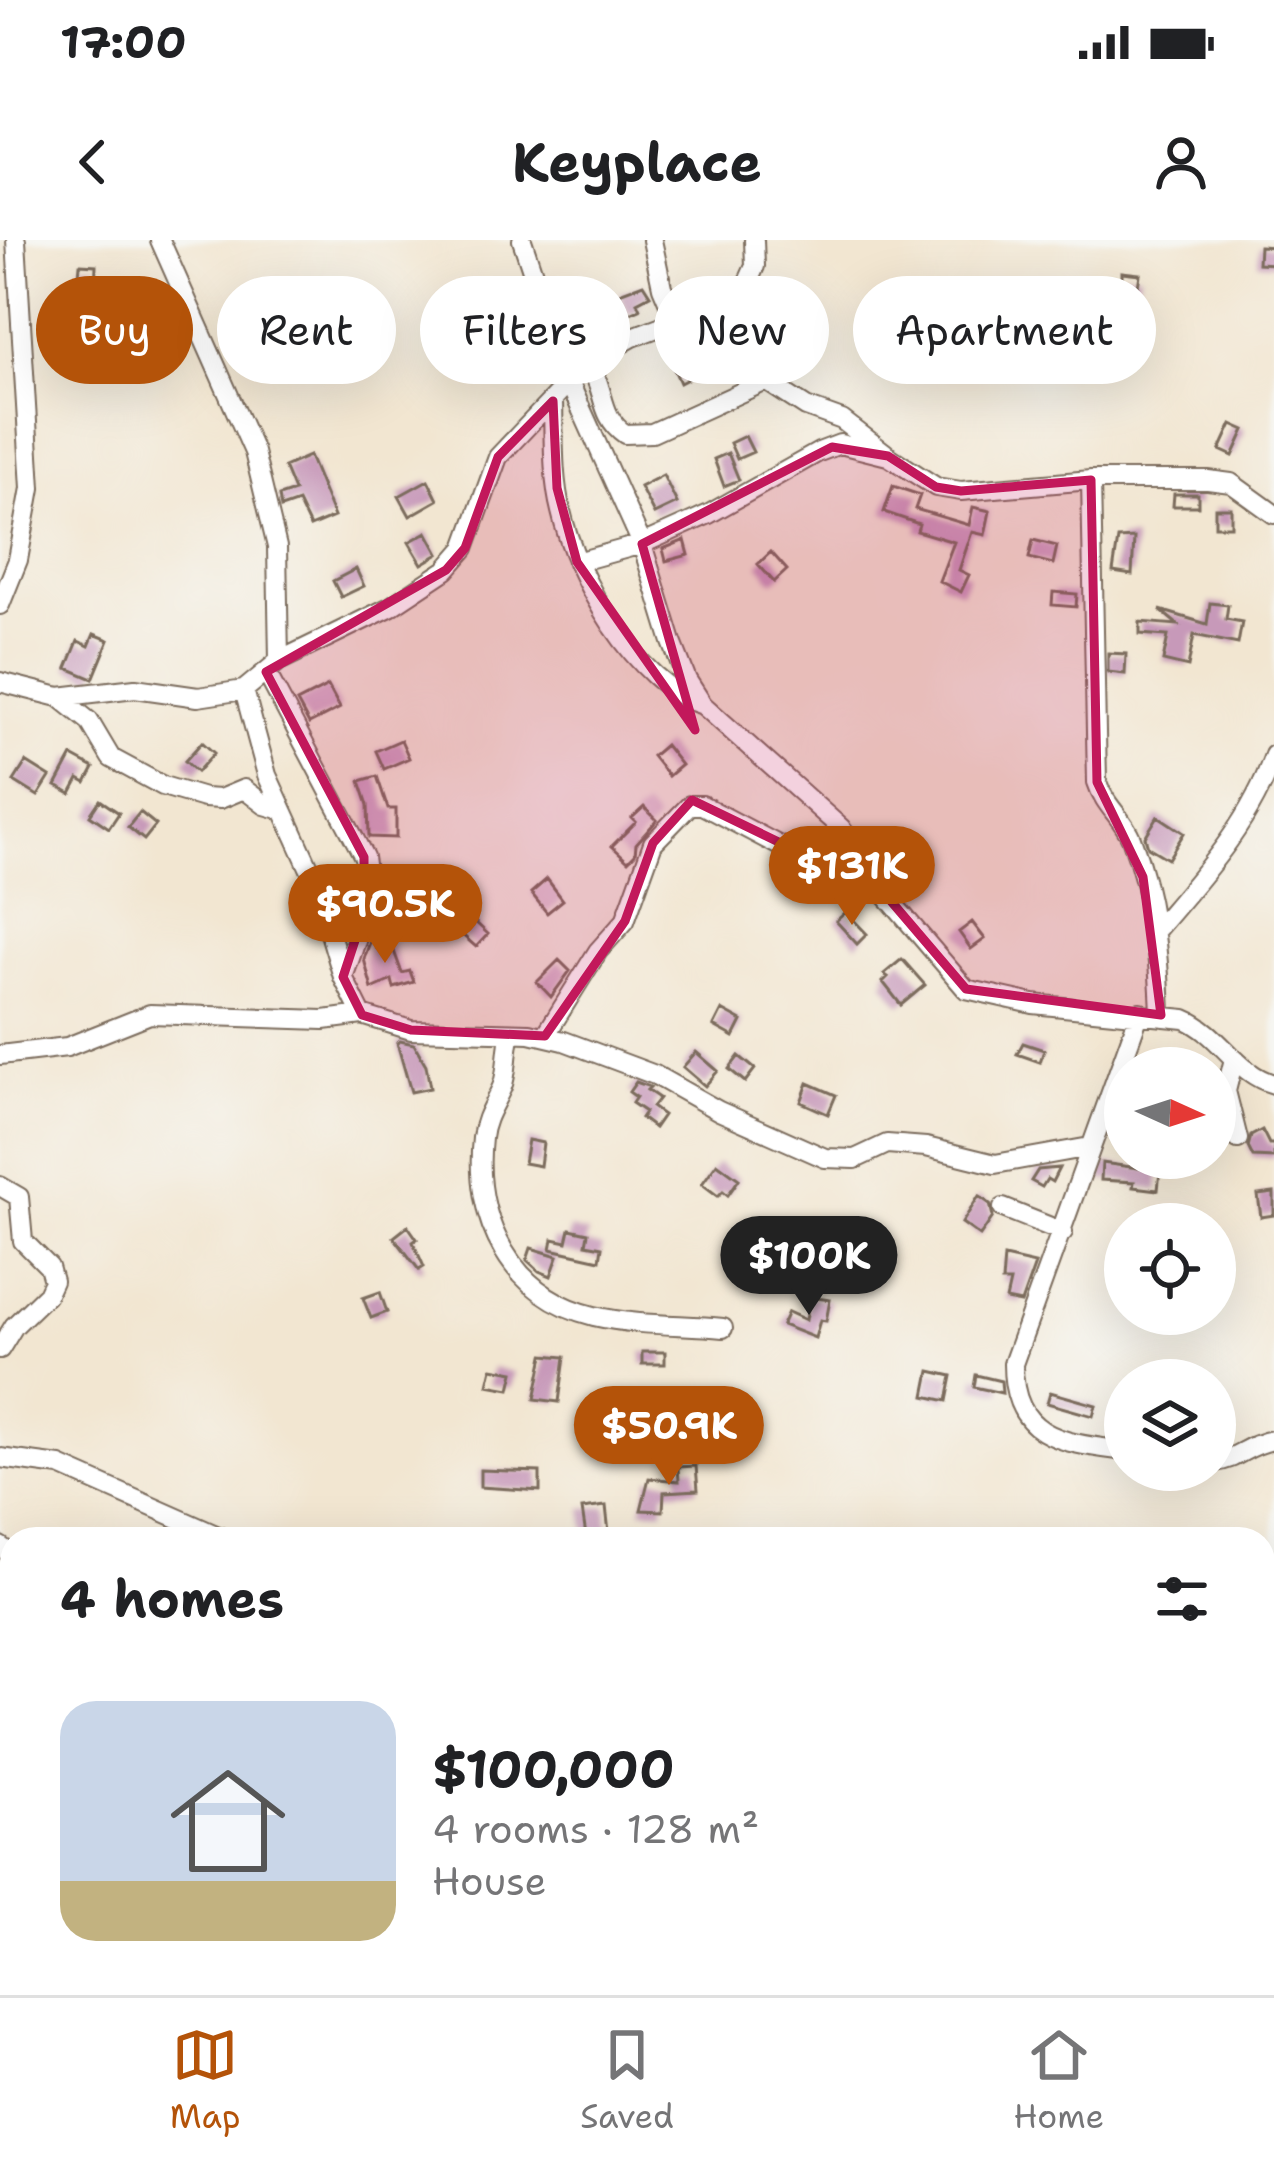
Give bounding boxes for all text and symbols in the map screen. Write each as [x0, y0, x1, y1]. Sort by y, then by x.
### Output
text: 17:00 [60, 12, 187, 72]
text: Keyplace [512, 126, 762, 198]
icon: back [60, 129, 126, 195]
icon: person [1148, 129, 1214, 195]
chip: Buy [36, 276, 193, 384]
chip: Rent [217, 276, 396, 384]
chip: Filters [420, 276, 630, 384]
chip: New [654, 276, 829, 384]
chip: Apartment [853, 276, 1156, 384]
pin: $131K [768, 826, 936, 928]
text: $131K [796, 839, 908, 891]
pin: $90.5K [287, 864, 483, 966]
text: $90.5K [315, 877, 455, 929]
north arrow [1104, 1047, 1236, 1179]
map controls [1104, 1047, 1236, 1491]
button: locate [1104, 1203, 1236, 1335]
pin: $100K [725, 1216, 893, 1318]
text: $100K [747, 1229, 871, 1281]
button: layers [1104, 1359, 1236, 1491]
pin: $50.9K [571, 1386, 767, 1488]
text: $50.9K [601, 1399, 737, 1451]
text: 4 homes [60, 1565, 284, 1633]
icon: filters [1149, 1566, 1215, 1632]
text: $100,000 [432, 1735, 675, 1803]
icon: home [156, 1749, 300, 1893]
text: 4 rooms · 128 m² [432, 1803, 759, 1855]
text: House [432, 1855, 547, 1907]
tab: Map [170, 2022, 241, 2139]
tab: Saved [580, 2022, 674, 2139]
tab: Home [1013, 2022, 1104, 2139]

